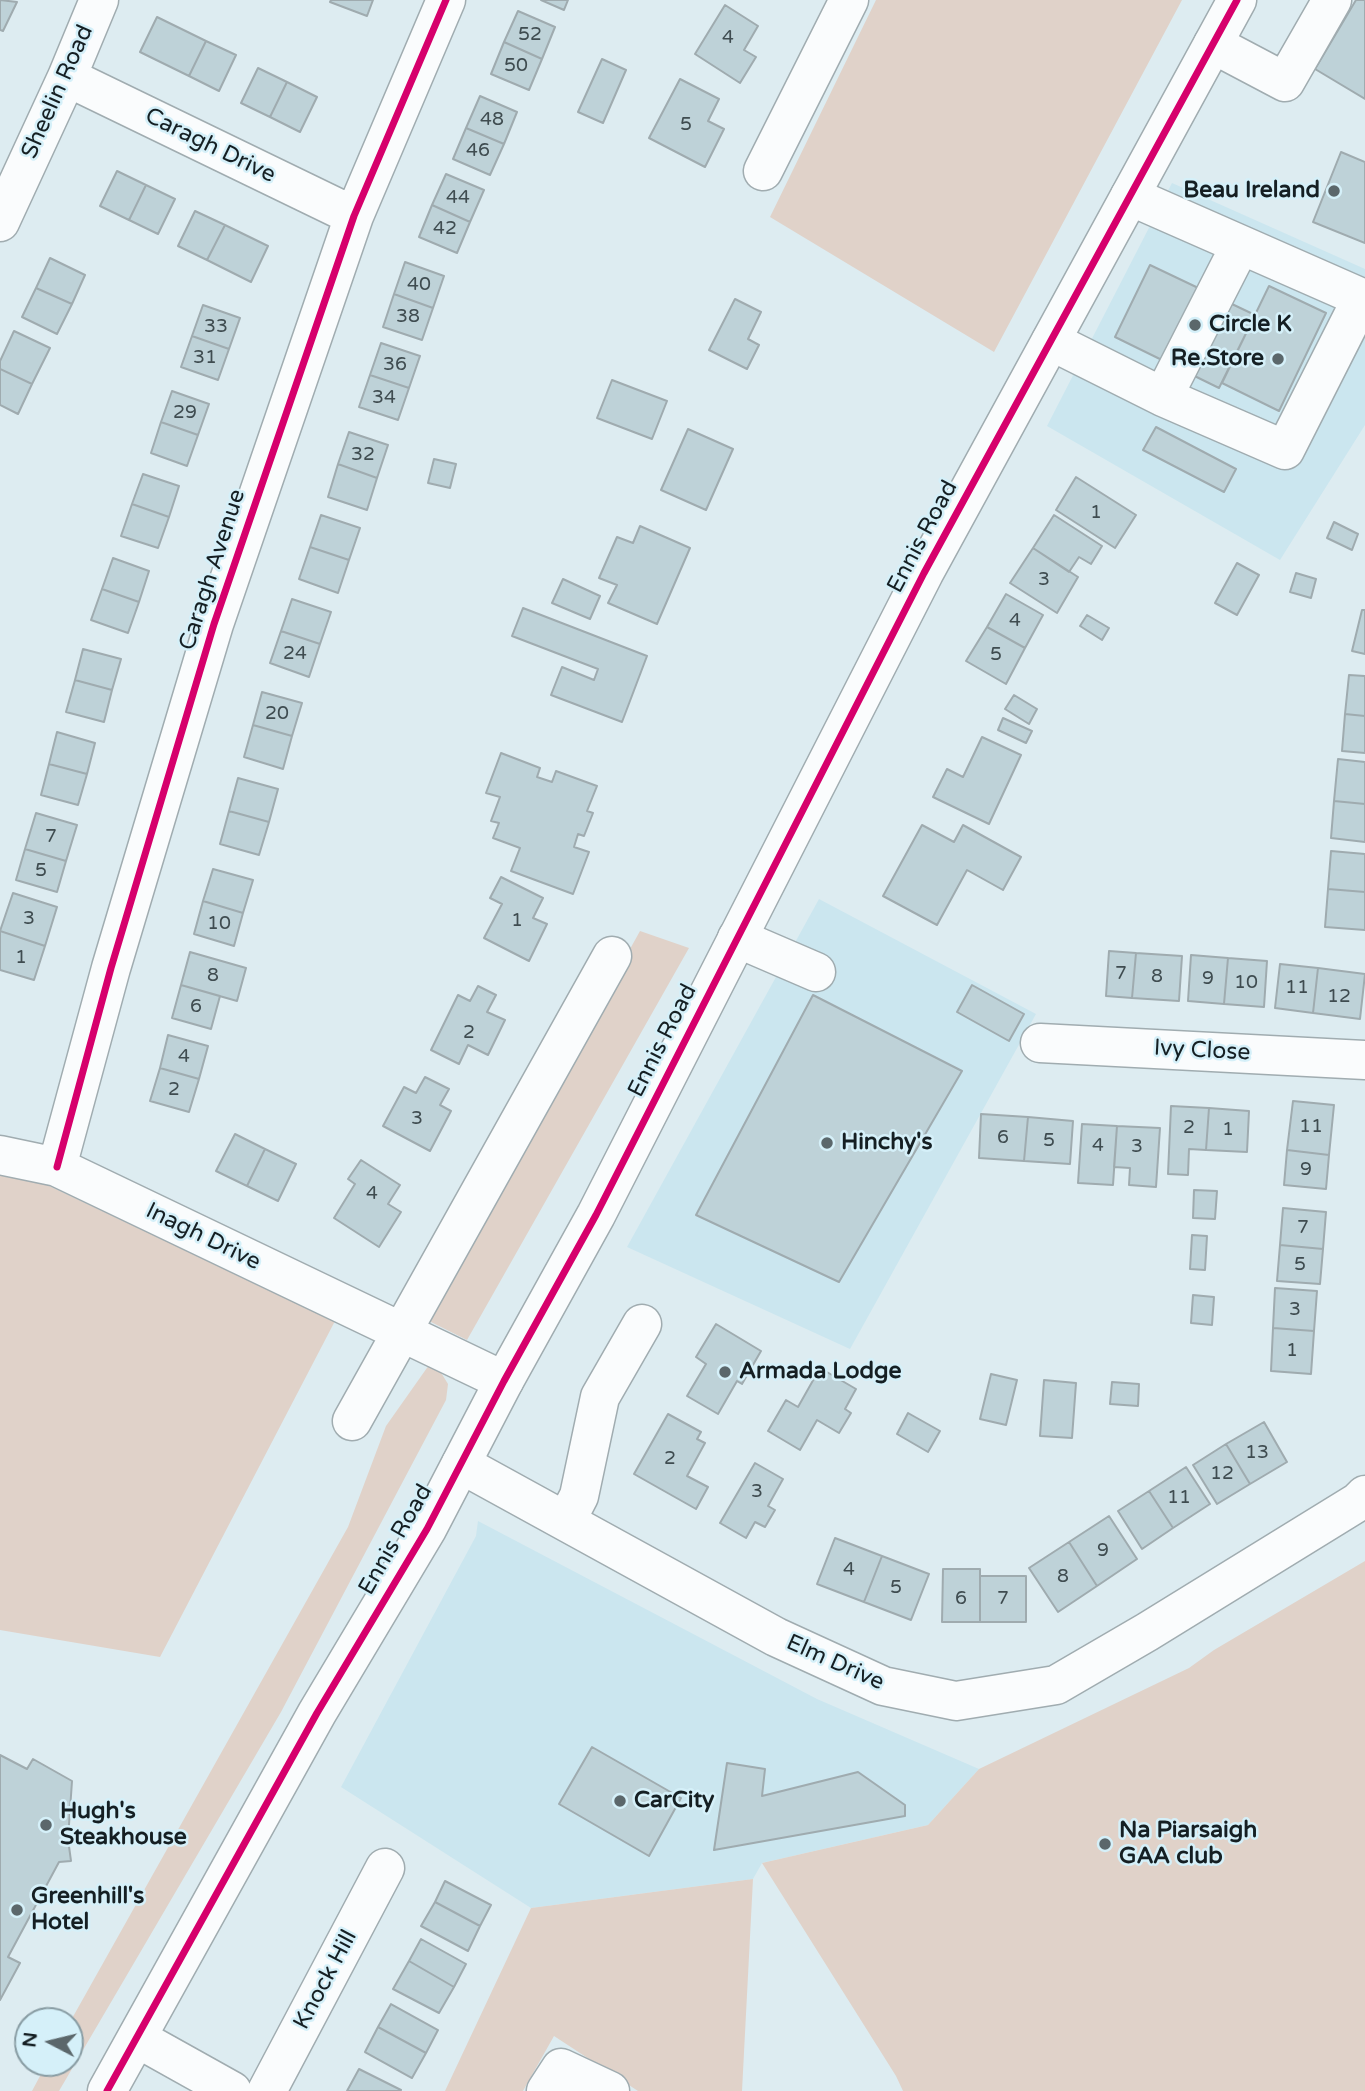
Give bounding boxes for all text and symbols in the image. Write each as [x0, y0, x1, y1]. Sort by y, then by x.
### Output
street label: Sheelin Road [16, 21, 100, 163]
house number: 52 [518, 24, 542, 46]
house number: 4 [722, 27, 734, 49]
house number: 50 [504, 55, 528, 77]
street label: Caragh Drive [140, 103, 280, 189]
house number: 48 [480, 109, 504, 131]
house number: 5 [680, 114, 692, 136]
house number: 46 [466, 140, 490, 162]
place label: Beau Ireland [1183, 177, 1320, 205]
marker: Beau Ireland [1326, 183, 1342, 199]
house number: 44 [446, 187, 470, 209]
house number: 42 [433, 218, 457, 240]
house number: 40 [407, 274, 431, 296]
house number: 38 [396, 306, 420, 328]
place label: Circle K [1209, 311, 1292, 339]
house number: 33 [204, 316, 228, 338]
marker: Circle K [1187, 317, 1203, 333]
place label: Re.Store [1171, 345, 1264, 373]
house number: 31 [193, 347, 217, 369]
marker: Re.Store [1270, 351, 1286, 367]
house number: 36 [383, 354, 407, 376]
house number: 34 [372, 387, 396, 409]
house number: 29 [173, 402, 197, 424]
house number: 32 [351, 444, 375, 466]
street label: Ennis Road [882, 476, 964, 598]
street label: Caragh Avenue [174, 486, 252, 654]
house number: 1 [1090, 502, 1102, 524]
house number: 3 [1038, 569, 1050, 591]
house number: 4 [1009, 610, 1021, 632]
house number: 24 [283, 643, 307, 665]
house number: 5 [990, 644, 1002, 666]
house number: 20 [265, 703, 289, 725]
house number: 7 [45, 826, 57, 848]
house number: 5 [35, 860, 47, 882]
house number: 3 [23, 908, 35, 930]
house number: 1 [511, 910, 523, 932]
house number: 10 [207, 913, 231, 935]
house number: 1 [15, 947, 27, 969]
house number: 7 [1115, 963, 1127, 985]
house number: 8 [207, 965, 219, 987]
house number: 8 [1151, 966, 1163, 988]
house number: 9 [1202, 968, 1214, 990]
house number: 10 [1234, 972, 1258, 994]
house number: 11 [1285, 977, 1309, 999]
street label: Ennis Road [623, 980, 703, 1102]
house number: 12 [1327, 986, 1351, 1008]
house number: 6 [190, 996, 202, 1018]
house number: 2 [463, 1022, 475, 1044]
street label: Ivy Close [1153, 1035, 1251, 1067]
house number: 4 [178, 1046, 190, 1068]
house number: 2 [168, 1079, 180, 1101]
house number: 3 [411, 1108, 423, 1130]
house number: 11 [1299, 1116, 1323, 1138]
house number: 2 [1183, 1117, 1195, 1139]
house number: 1 [1222, 1119, 1234, 1141]
house number: 6 [997, 1127, 1009, 1149]
place label: Hinchy's [841, 1129, 932, 1157]
house number: 5 [1043, 1130, 1055, 1152]
marker: Hinchy's [819, 1135, 835, 1151]
house number: 4 [1092, 1135, 1104, 1157]
house number: 3 [1131, 1136, 1143, 1158]
house number: 9 [1300, 1159, 1312, 1181]
house number: 4 [366, 1183, 378, 1205]
street label: Inagh Drive [141, 1197, 265, 1277]
house number: 7 [1297, 1217, 1309, 1239]
house number: 5 [1294, 1254, 1306, 1276]
house number: 3 [1289, 1299, 1301, 1321]
house number: 1 [1286, 1340, 1298, 1362]
place label: Armada Lodge [739, 1358, 902, 1386]
marker: Armada Lodge [717, 1364, 733, 1380]
house number: 13 [1245, 1442, 1269, 1464]
house number: 2 [664, 1448, 676, 1470]
house number: 12 [1210, 1463, 1234, 1485]
street label: Ennis Road [353, 1480, 439, 1600]
house number: 3 [751, 1481, 763, 1503]
house number: 11 [1167, 1487, 1191, 1509]
house number: 9 [1097, 1540, 1109, 1562]
house number: 4 [843, 1559, 855, 1581]
house number: 8 [1057, 1566, 1069, 1588]
house number: 5 [890, 1577, 902, 1599]
house number: 6 [955, 1588, 967, 1610]
house number: 7 [997, 1588, 1009, 1610]
street label: Elm Drive [782, 1629, 888, 1697]
place label: CarCity [634, 1787, 714, 1815]
marker: CarCity [612, 1793, 628, 1809]
place label: Hugh's Steakhouse [60, 1798, 187, 1852]
marker: Hugh's Steakhouse [38, 1817, 54, 1833]
place label: Na Piarsaigh GAA club [1119, 1817, 1257, 1871]
marker: Na Piarsaigh GAA club [1097, 1836, 1113, 1852]
place label: Greenhill's Hotel [31, 1883, 144, 1937]
marker: Greenhill's Hotel [9, 1902, 25, 1918]
street label: Knock Hill [288, 1926, 364, 2034]
north arrow [14, 2007, 84, 2077]
text: N [18, 2031, 42, 2049]

